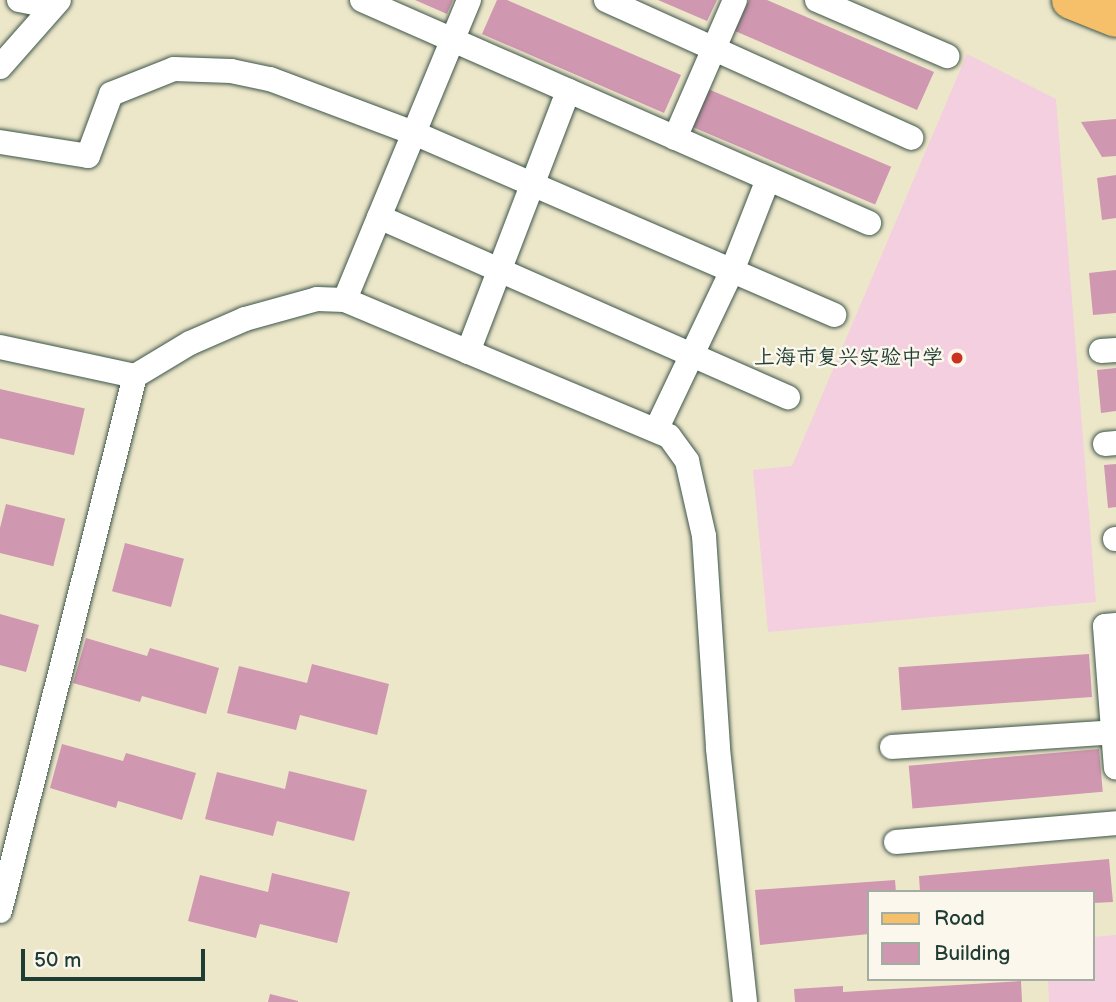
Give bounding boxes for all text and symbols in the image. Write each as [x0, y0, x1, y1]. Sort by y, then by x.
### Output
place label: 上海市复兴实验中学 [754, 345, 943, 371]
marker: 上海市复兴实验中学 [949, 350, 965, 366]
legend [867, 890, 1095, 981]
text: Road [934, 906, 985, 931]
scale bar [24, 936, 208, 980]
text: Building [934, 941, 1010, 966]
text: 50 m [34, 948, 81, 973]

